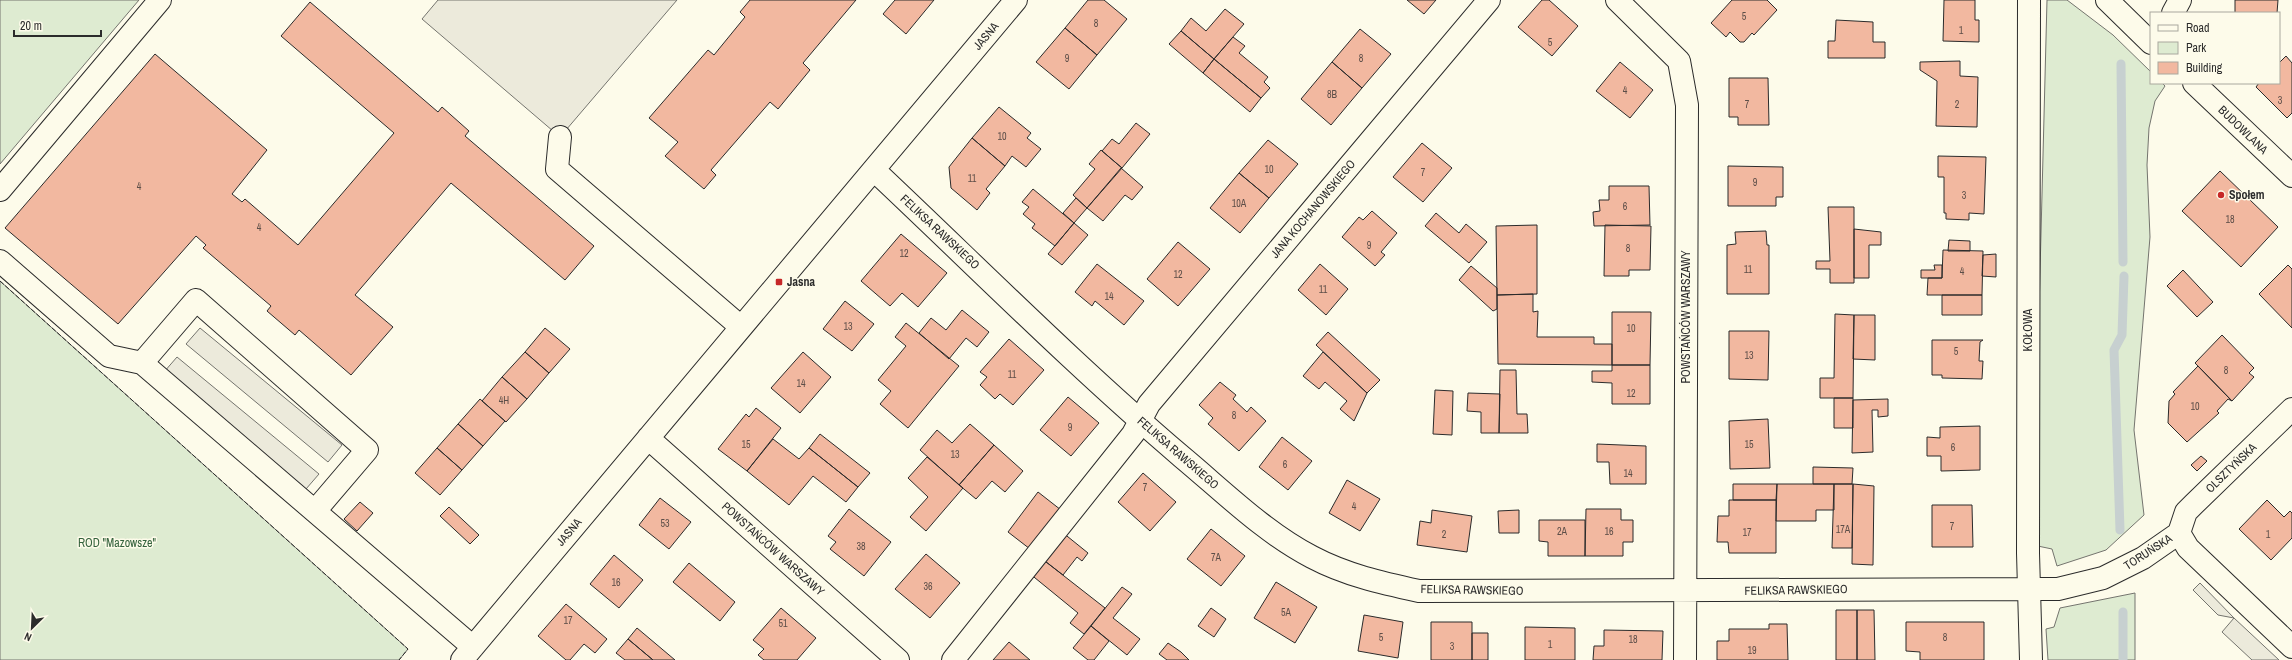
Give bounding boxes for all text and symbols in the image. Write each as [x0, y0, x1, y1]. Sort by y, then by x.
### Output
house number: 5 [1742, 10, 1747, 23]
scale bar [14, 12, 101, 38]
legend [2150, 12, 2280, 84]
house number: 8 [1094, 17, 1099, 30]
text: 20 m [20, 18, 42, 34]
street label: JASNA [970, 18, 1003, 53]
text: Road [2186, 20, 2210, 36]
house number: 1 [1959, 24, 1964, 37]
house number: 5 [1548, 36, 1553, 49]
text: Park [2186, 40, 2206, 56]
house number: 9 [1065, 52, 1070, 65]
house number: 8 [1359, 52, 1364, 65]
text: Building [2186, 60, 2223, 76]
house number: 4 [1623, 84, 1628, 97]
house number: 8B [1327, 88, 1338, 101]
house number: 3 [2278, 94, 2283, 107]
house number: 7 [1745, 98, 1750, 111]
house number: 2 [1955, 98, 1960, 111]
street label: BUDOWLANA [2215, 102, 2272, 158]
house number: 10 [997, 130, 1007, 143]
street label: JANA KOCHANOWSKIEGO [1267, 156, 1359, 262]
house number: 10 [1264, 163, 1274, 176]
house number: 7 [1421, 166, 1426, 179]
house number: 11 [968, 172, 977, 185]
house number: 9 [1753, 176, 1758, 189]
house number: 4 [137, 180, 142, 193]
place label: Społem [2229, 187, 2265, 203]
house number: 3 [1962, 189, 1967, 202]
marker: Społem [2216, 190, 2226, 200]
street label: FELIKSA RAWSKIEGO [897, 191, 983, 273]
house number: 10A [1232, 197, 1247, 210]
house number: 6 [1623, 200, 1628, 213]
house number: 18 [2225, 213, 2235, 226]
house number: 4 [257, 221, 262, 234]
house number: 9 [1367, 239, 1372, 252]
house number: 8 [1626, 242, 1631, 255]
house number: 12 [899, 247, 909, 260]
street label: POWSTAŃCÓW WARSZAWY [1678, 250, 1694, 384]
house number: 11 [1744, 263, 1753, 276]
house number: 4 [1960, 265, 1965, 278]
house number: 12 [1173, 268, 1183, 281]
place label: Jasna [787, 274, 815, 290]
marker: Jasna [774, 277, 784, 287]
house number: 11 [1319, 283, 1328, 296]
house number: 14 [1104, 290, 1114, 303]
street label: KOŁOWA [2020, 308, 2036, 351]
house number: 13 [843, 320, 853, 333]
house number: 10 [1626, 322, 1636, 335]
house number: 5 [1954, 345, 1959, 358]
house number: 13 [1744, 349, 1754, 362]
house number: 8 [2224, 364, 2229, 377]
house number: 11 [1008, 368, 1017, 381]
house number: 14 [796, 377, 806, 390]
house number: 12 [1626, 387, 1636, 400]
house number: 4H [499, 394, 509, 407]
house number: 10 [2190, 400, 2200, 413]
house number: 8 [1232, 409, 1237, 422]
street label: FELIKSA RAWSKIEGO [1134, 413, 1222, 493]
house number: 9 [1068, 421, 1073, 434]
house number: 15 [741, 438, 751, 451]
house number: 15 [1744, 438, 1754, 451]
street label: OLSZTYŃSKA [2202, 439, 2260, 496]
house number: 6 [1951, 441, 1956, 454]
house number: 13 [950, 448, 960, 461]
house number: 6 [1283, 458, 1288, 471]
house number: 14 [1623, 467, 1633, 480]
house number: 7 [1143, 481, 1148, 494]
street label: POWSTAŃCÓW WARSZAWY [718, 499, 828, 600]
house number: 4 [1352, 500, 1357, 513]
street label: JASNA [553, 514, 586, 549]
house number: 53 [660, 517, 670, 530]
house number: 7 [1950, 520, 1955, 533]
house number: 17A [1836, 523, 1851, 536]
house number: 2A [1557, 525, 1568, 538]
house number: 16 [1604, 525, 1614, 538]
house number: 17 [1742, 526, 1752, 539]
house number: 2 [1442, 528, 1447, 541]
house number: 1 [2266, 528, 2271, 541]
street label: TORUŃSKA [2121, 530, 2176, 574]
park label: ROD "Mazowsze" [78, 535, 157, 551]
house number: 38 [856, 540, 866, 553]
house number: 7A [1211, 551, 1222, 564]
house number: 16 [611, 576, 621, 589]
house number: 36 [923, 580, 933, 593]
street label: FELIKSA RAWSKIEGO [1420, 581, 1524, 599]
street label: FELIKSA RAWSKIEGO [1744, 581, 1848, 599]
house number: 5A [1281, 606, 1292, 619]
north arrow [12, 608, 52, 648]
house number: 17 [563, 614, 573, 627]
house number: 51 [778, 617, 788, 630]
text: N [22, 629, 34, 645]
house number: 5 [1379, 631, 1384, 644]
house number: 8 [1943, 631, 1948, 644]
house number: 18 [1628, 633, 1638, 646]
house number: 1 [1548, 638, 1553, 651]
house number: 3 [1450, 640, 1455, 653]
house number: 19 [1747, 644, 1757, 657]

